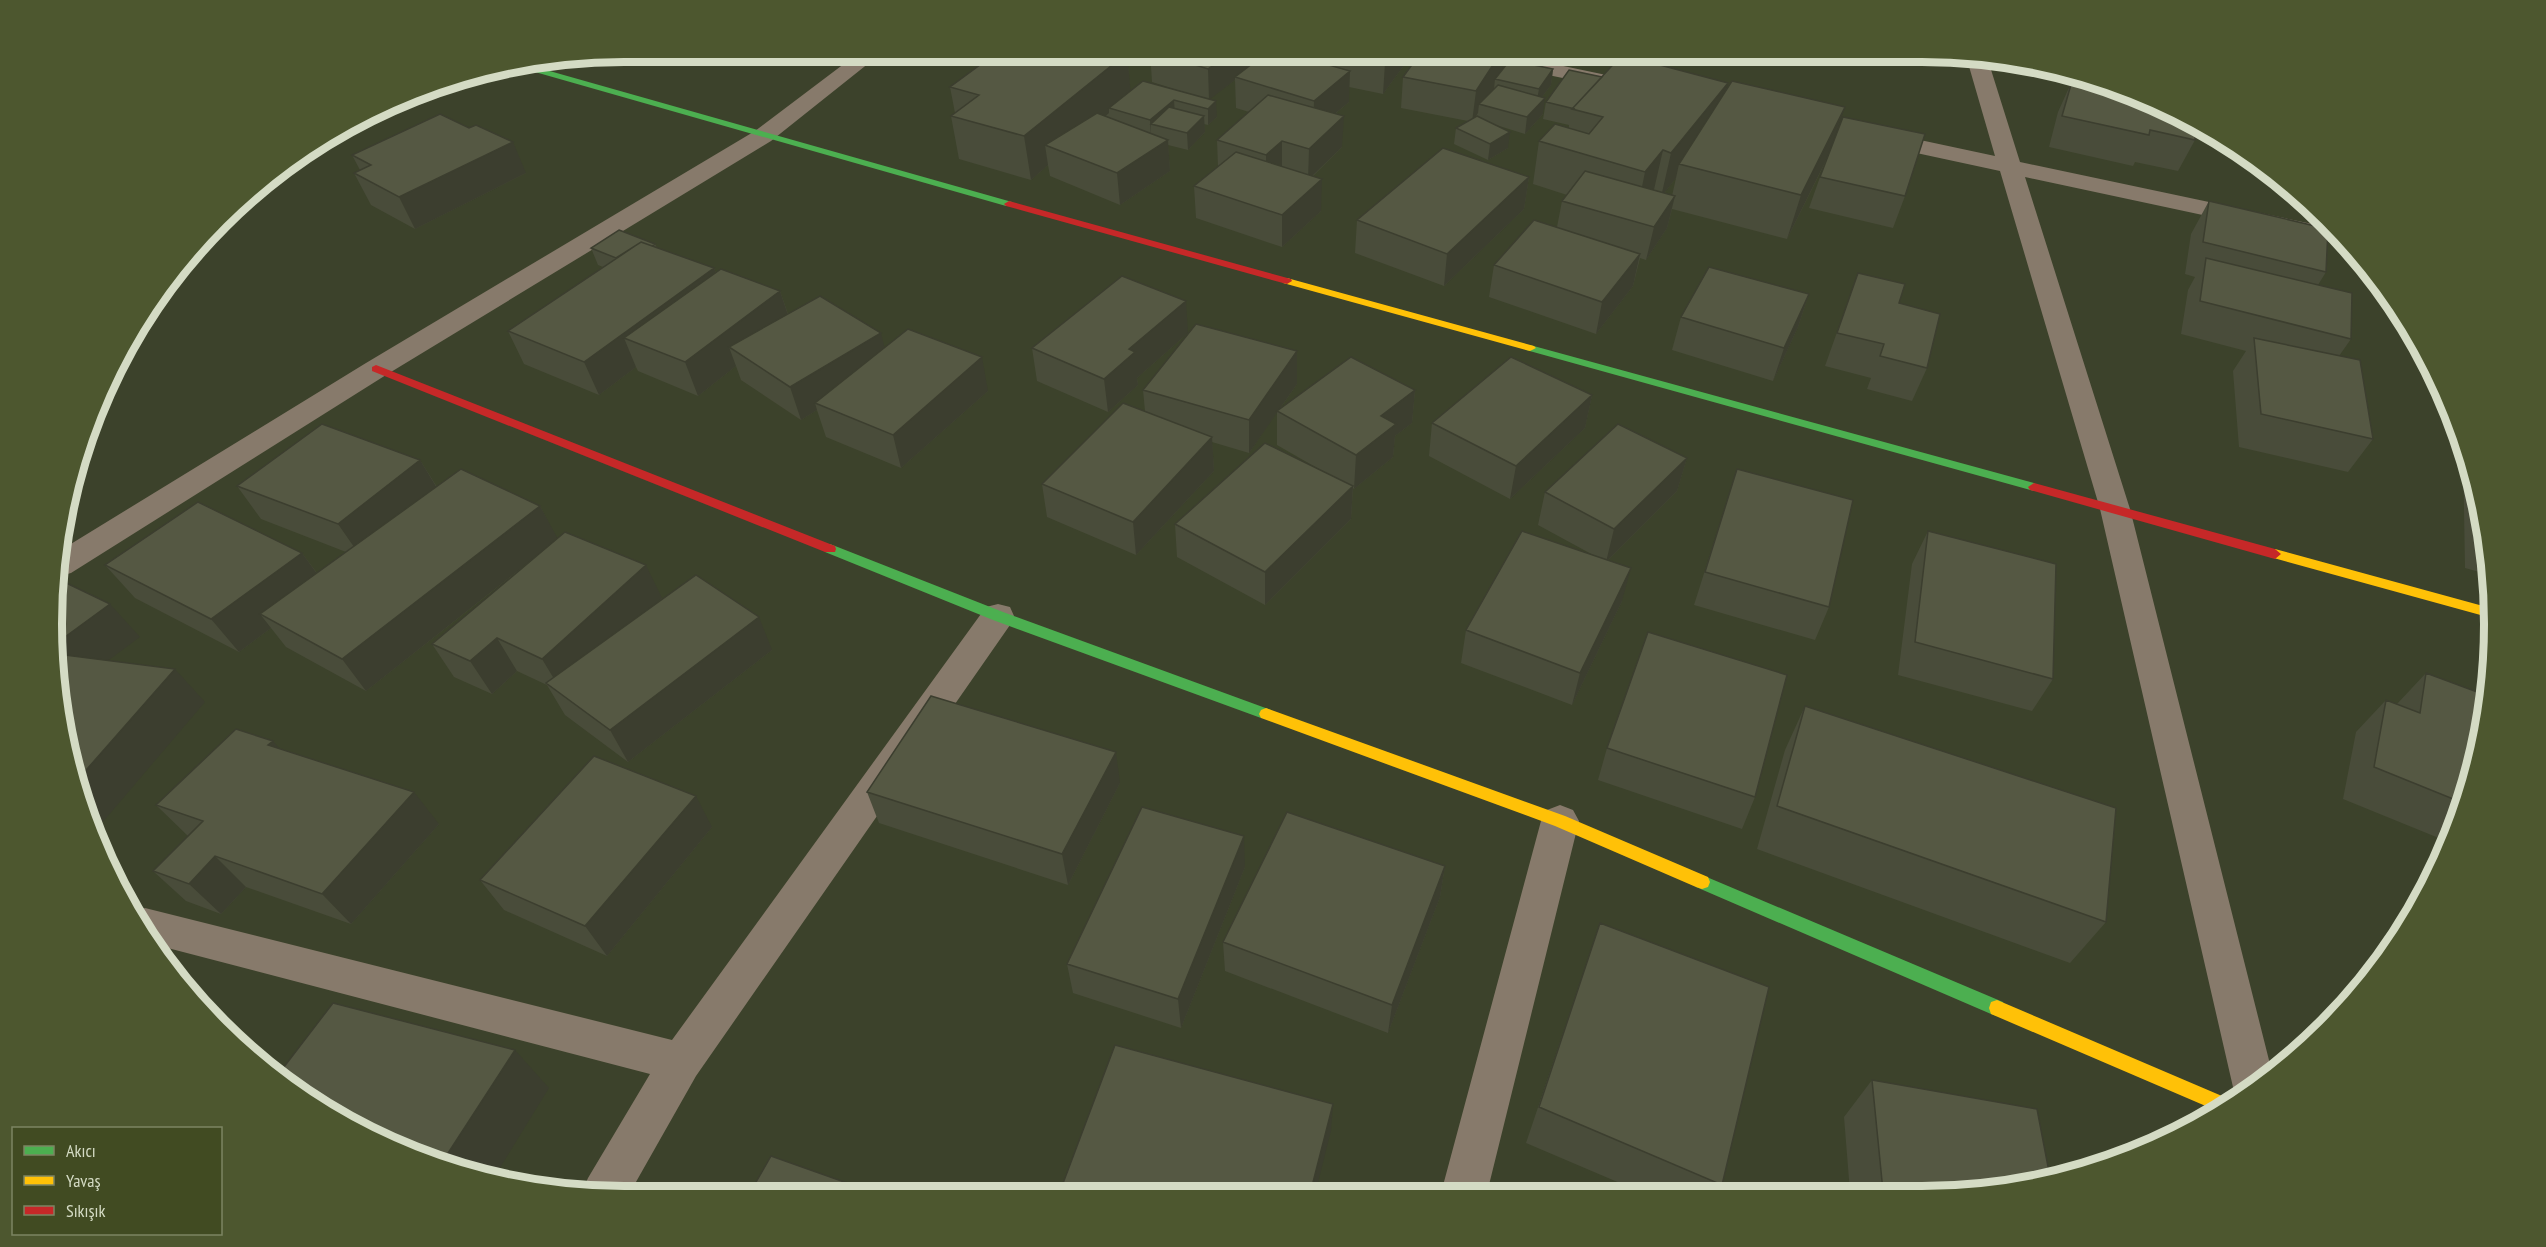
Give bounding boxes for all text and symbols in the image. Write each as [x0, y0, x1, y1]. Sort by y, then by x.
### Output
legend [12, 1127, 222, 1235]
text: Akıcı [66, 1139, 96, 1162]
text: Yavaş [66, 1169, 101, 1192]
text: Sıkışık [66, 1199, 105, 1222]

